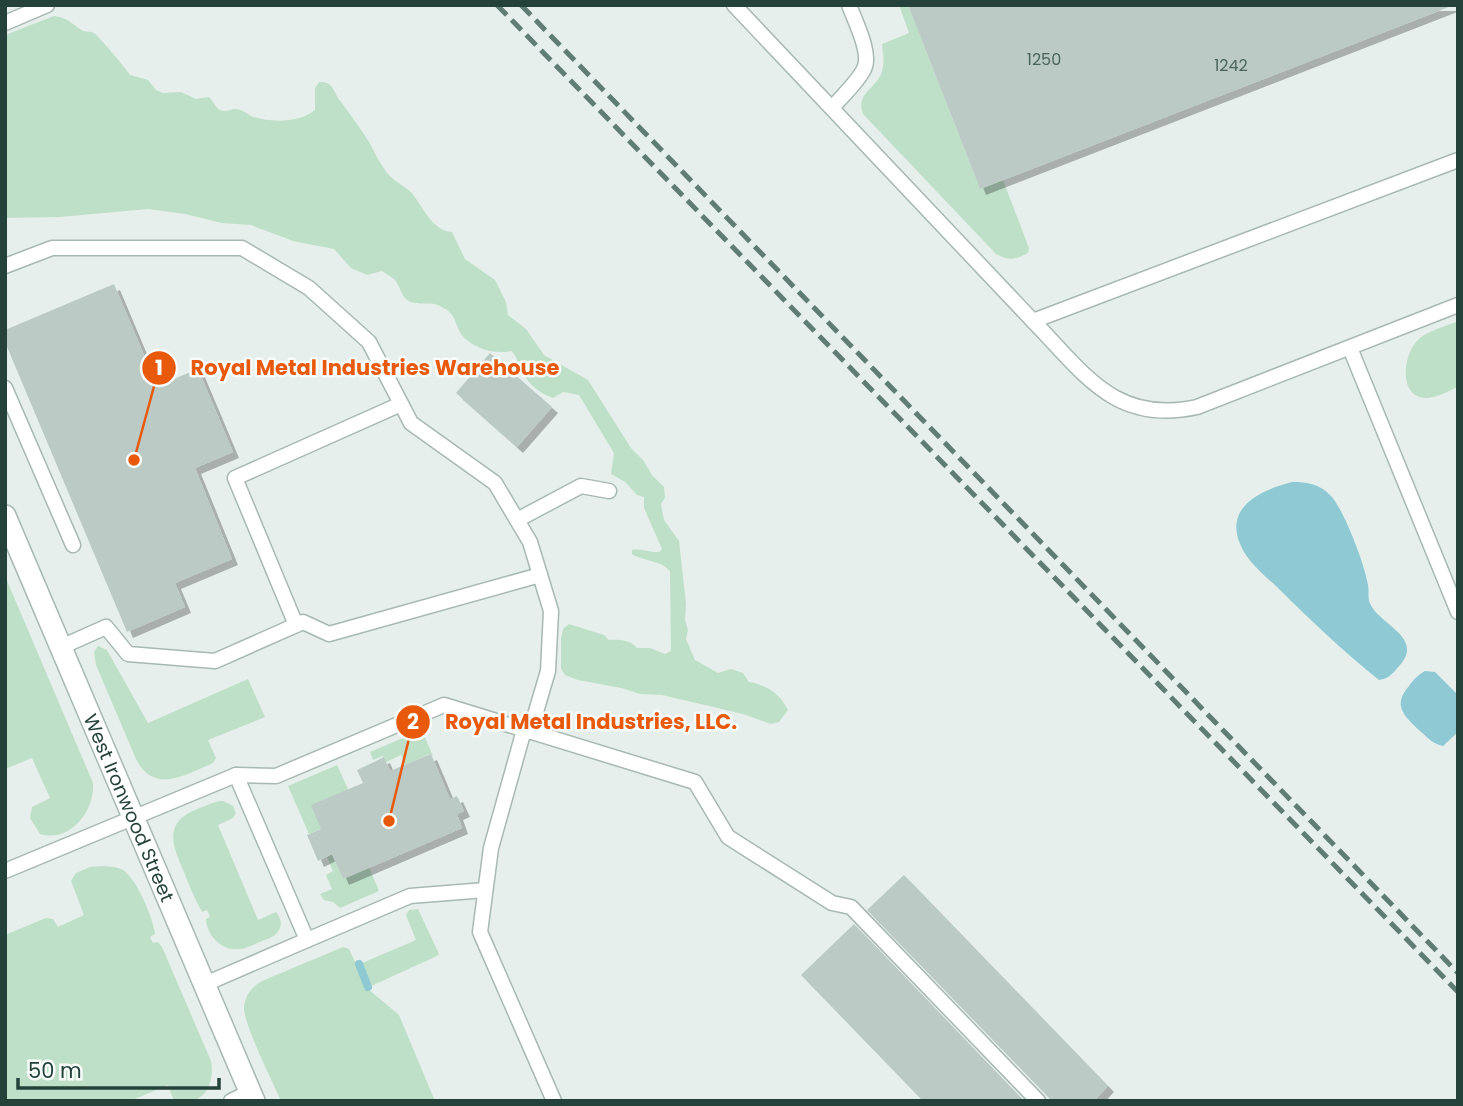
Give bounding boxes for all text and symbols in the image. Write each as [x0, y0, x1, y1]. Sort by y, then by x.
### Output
house number: 1250 [1027, 48, 1061, 71]
house number: 1242 [1214, 54, 1248, 77]
callout: Royal Metal Industries Warehouse [142, 347, 574, 389]
text: 1 [155, 353, 163, 382]
text: Royal Metal Industries Warehouse [191, 353, 559, 382]
callout: Royal Metal Industries, LLC. [395, 701, 751, 743]
text: 2 [407, 707, 419, 736]
text: Royal Metal Industries, LLC. [445, 707, 737, 736]
street label: West Ironwood Street [77, 710, 181, 906]
scale bar [18, 1046, 219, 1090]
text: 50 m [28, 1056, 82, 1085]

